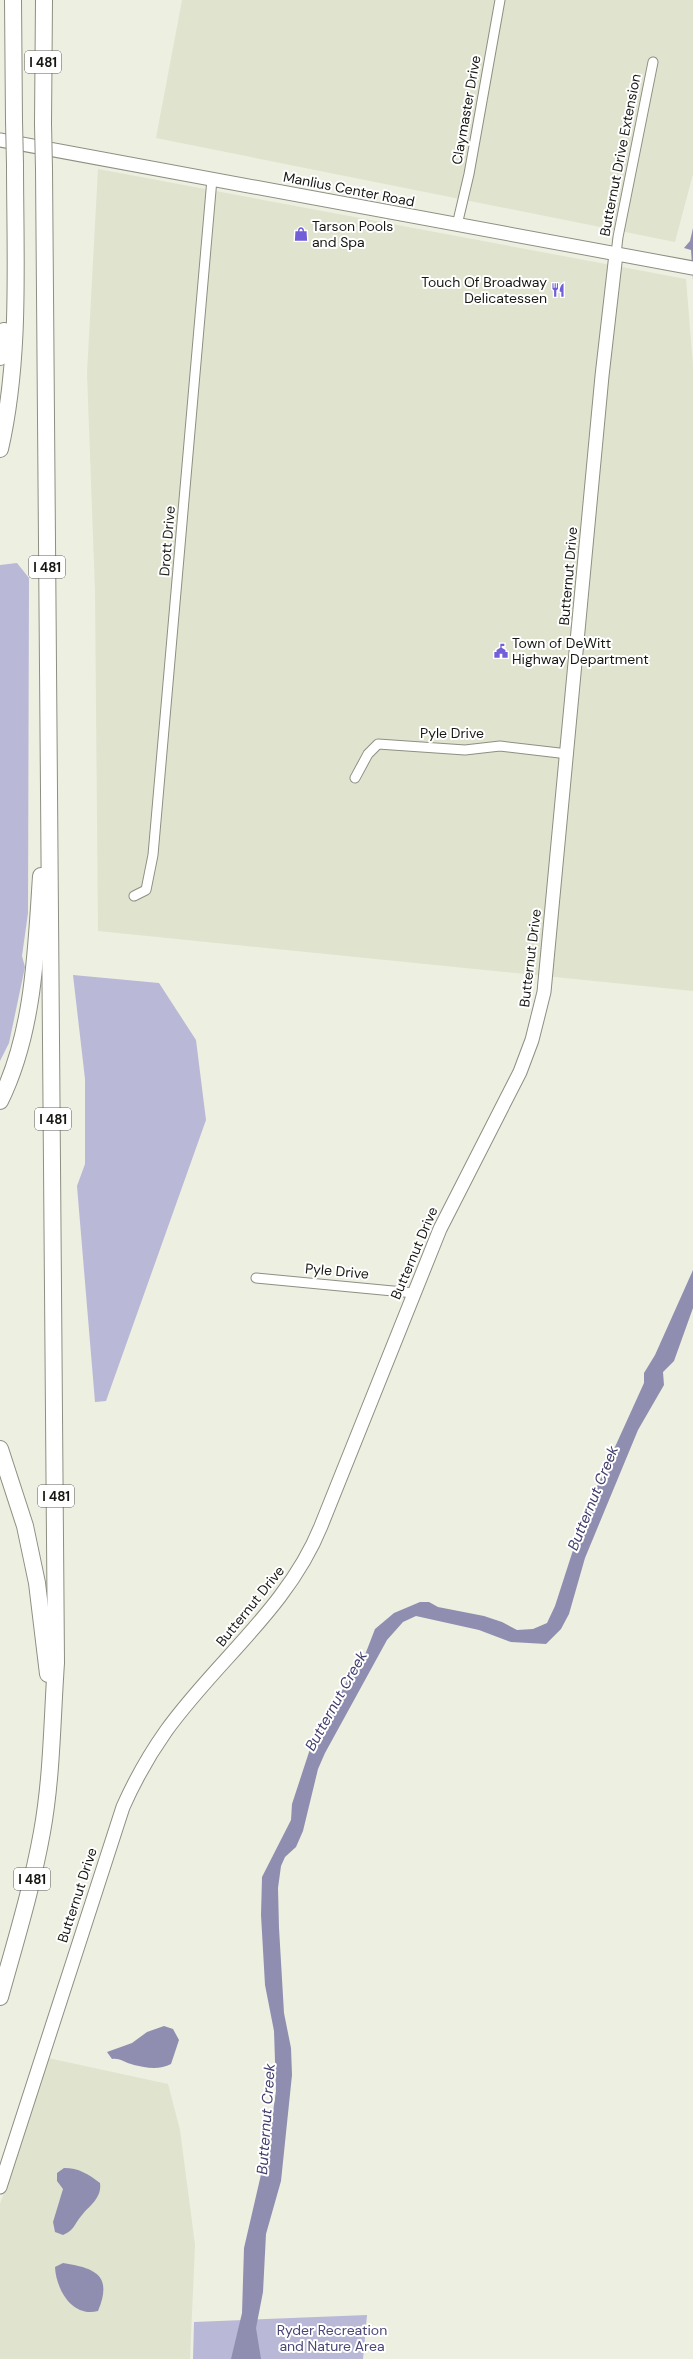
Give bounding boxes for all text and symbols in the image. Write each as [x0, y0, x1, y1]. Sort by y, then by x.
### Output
road number: I 481 [25, 51, 61, 73]
street label: Claymaster Drive [448, 54, 484, 166]
street label: Butternut Drive Extension [595, 72, 645, 238]
street label: Manlius Center Road [282, 167, 416, 211]
place label: Tarson Pools and Spa [312, 217, 393, 251]
shop icon: Tarson Pools and Spa [293, 226, 309, 242]
place label: Touch Of Broadway Delicatessen [421, 273, 547, 307]
restaurant icon: Touch Of Broadway Delicatessen [550, 282, 566, 298]
street label: Drott Drive [155, 505, 179, 577]
street label: Butternut Drive [555, 526, 581, 626]
road number: I 481 [29, 556, 65, 578]
place label: Town of DeWitt Highway Department [512, 634, 649, 668]
public building icon: Town of DeWitt Highway Department [493, 643, 509, 659]
street label: Pyle Drive [420, 724, 484, 742]
street label: Butternut Drive [515, 908, 545, 1008]
road number: I 481 [35, 1108, 71, 1130]
street label: Butternut Drive [386, 1204, 442, 1302]
street label: Pyle Drive [304, 1259, 370, 1283]
water label: Butternut Creek [563, 1442, 623, 1553]
road number: I 481 [38, 1485, 74, 1507]
street label: Butternut Drive [212, 1562, 288, 1650]
water label: Butternut Creek [300, 1647, 372, 1755]
street label: Butternut Drive [53, 1845, 101, 1945]
road number: I 481 [14, 1868, 50, 1890]
water label: Butternut Creek [252, 2062, 280, 2175]
park label: Ryder Recreation and Nature Area [277, 2321, 387, 2355]

